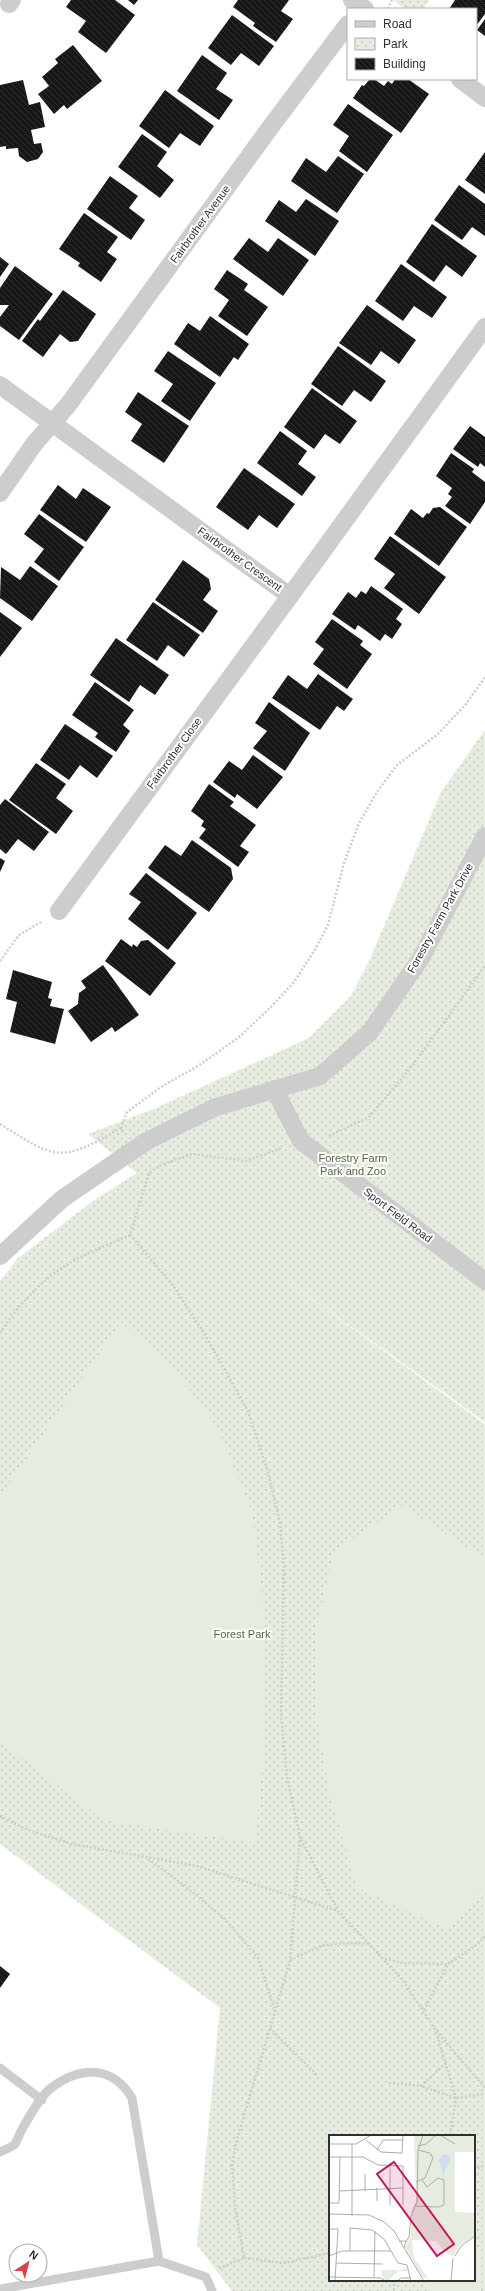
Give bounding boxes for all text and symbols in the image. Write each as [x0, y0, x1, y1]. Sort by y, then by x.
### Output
legend [347, 8, 477, 80]
text: Road [383, 17, 412, 31]
text: Park [383, 37, 409, 51]
text: Building [383, 57, 426, 71]
street label: Fairbrother Avenue [168, 183, 232, 265]
street label: Fairbrother Crescent [196, 524, 284, 594]
street label: Fairbrother Close [144, 715, 204, 791]
street label: Forestry Farm Park Drive [405, 861, 475, 975]
park label: Forestry Farm Park and Zoo [318, 1152, 388, 1177]
street label: Sport Field Road [361, 1185, 435, 1245]
park label: Forest Park [214, 1628, 271, 1640]
inset map [329, 2135, 475, 2281]
north arrow [8, 2243, 48, 2283]
text: N [27, 2248, 41, 2262]

